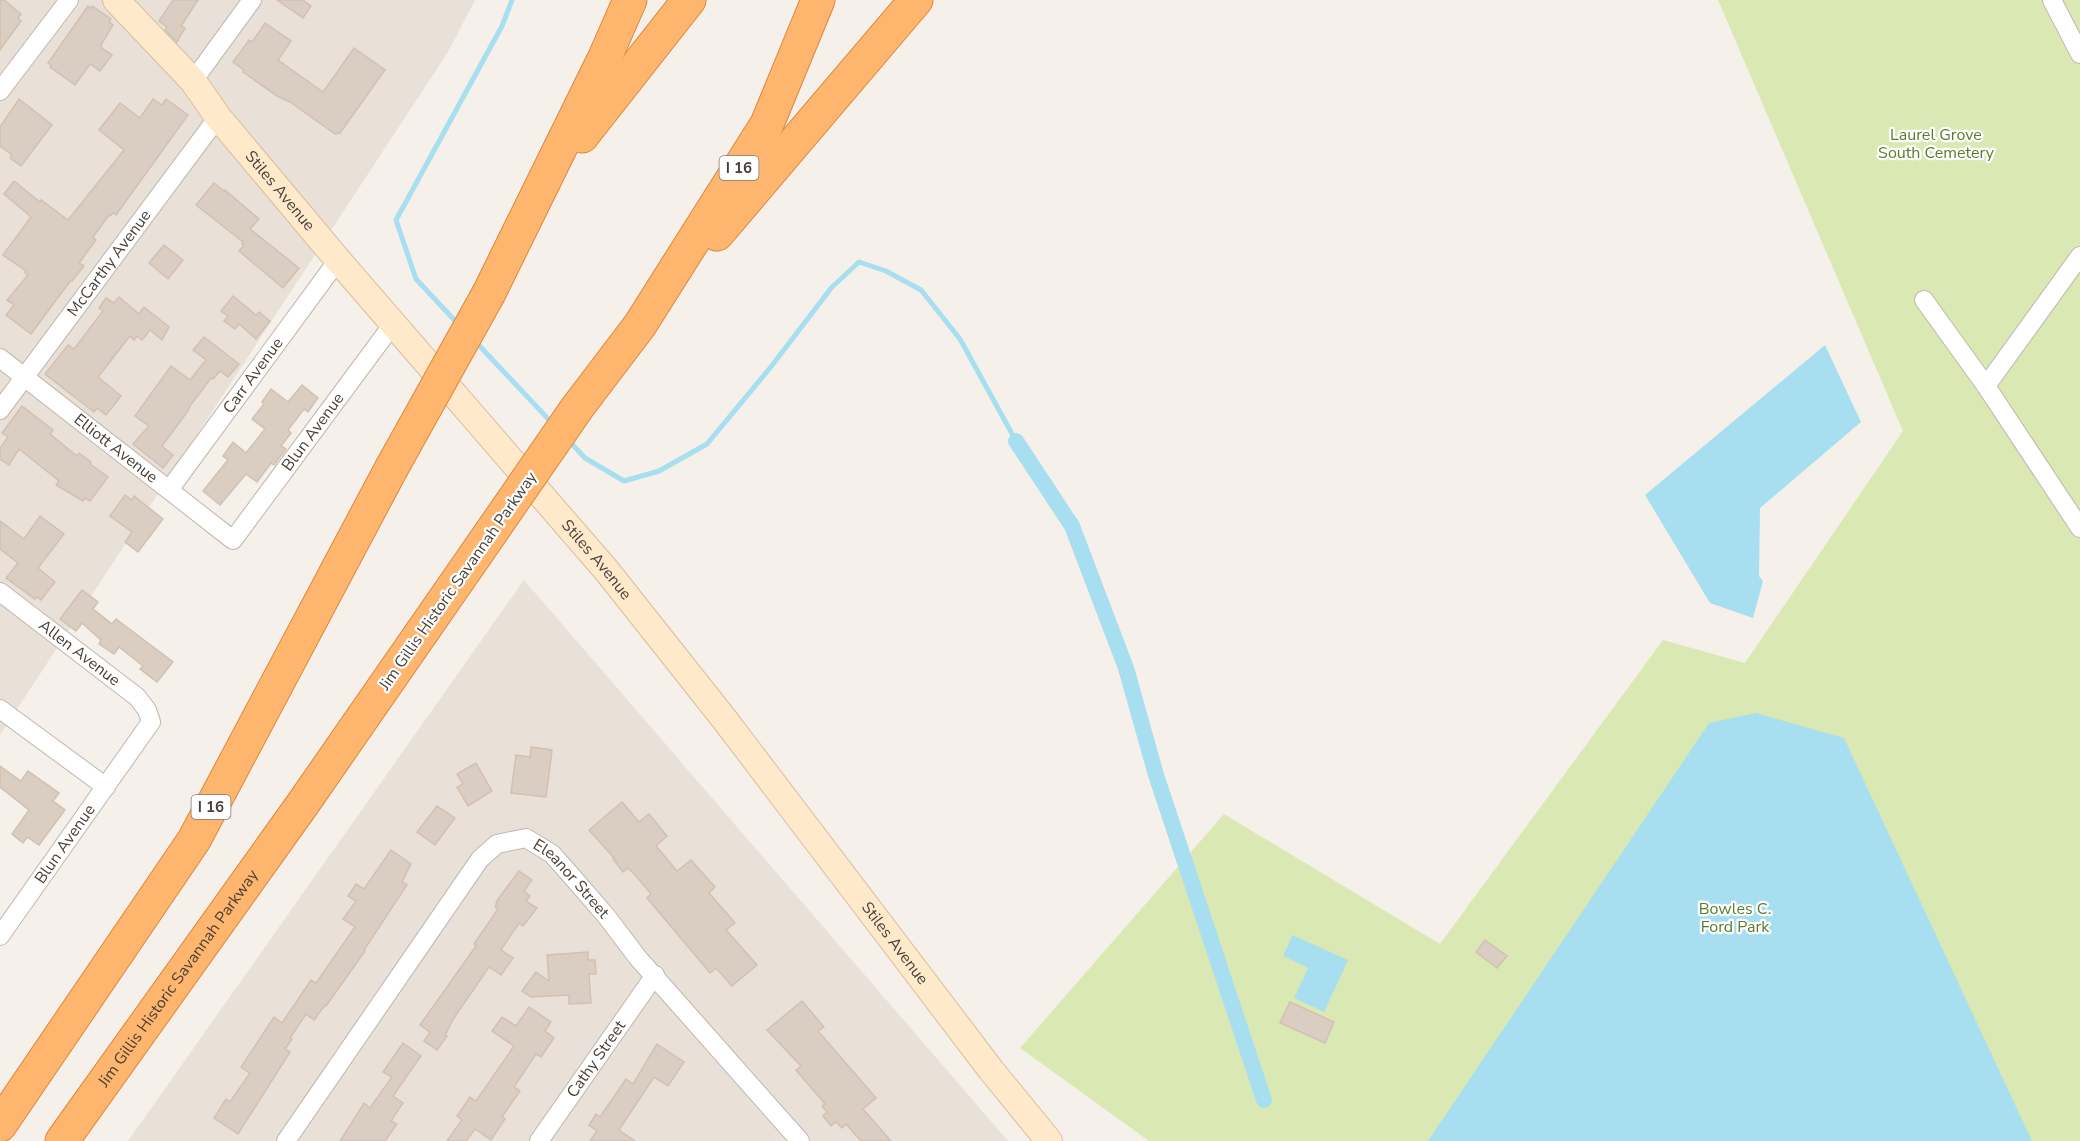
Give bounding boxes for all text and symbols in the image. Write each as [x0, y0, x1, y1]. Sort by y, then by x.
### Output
park label: Laurel Grove South Cemetery [1878, 124, 1995, 164]
street label: Stiles Avenue [240, 146, 320, 236]
road number: I 16 [720, 156, 758, 180]
street label: McCarthy Avenue [62, 205, 156, 321]
street label: Carr Avenue [218, 333, 288, 418]
street label: Blun Avenue [277, 388, 349, 476]
street label: Elliott Avenue [69, 409, 162, 488]
street label: Jim Gillis Historic Savannah Parkway [373, 467, 543, 696]
street label: Stiles Avenue [556, 515, 637, 604]
street label: Allen Avenue [34, 615, 125, 691]
road number: I 16 [192, 795, 230, 819]
street label: Blun Avenue [30, 800, 100, 888]
street label: Eleanor Street [529, 834, 615, 923]
street label: Jim Gillis Historic Savannah Parkway [92, 864, 264, 1092]
street label: Stiles Avenue [856, 897, 933, 989]
park label: Bowles C. Ford Park [1699, 898, 1771, 938]
street label: Cathy Street [562, 1016, 631, 1102]

